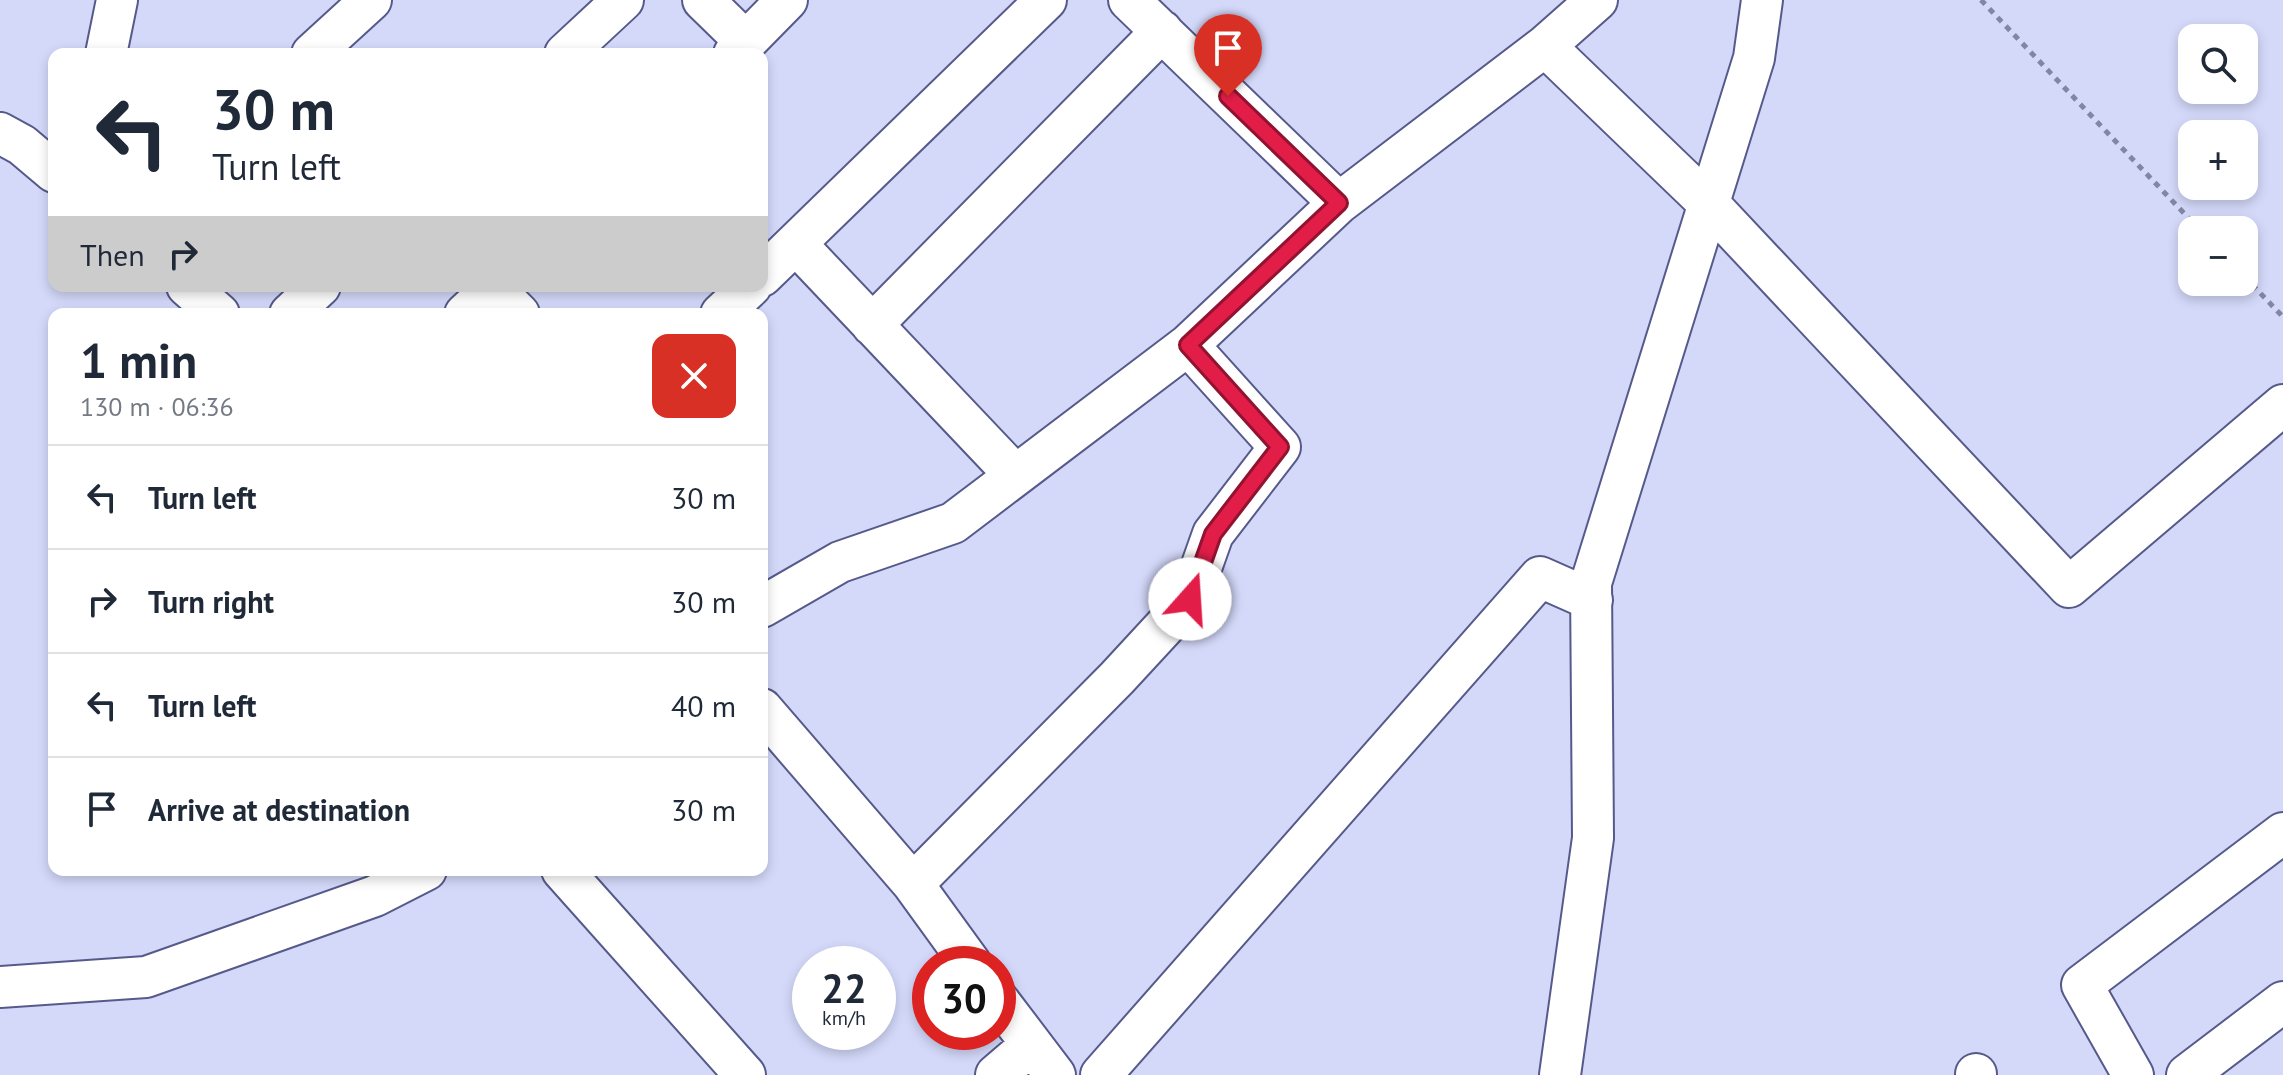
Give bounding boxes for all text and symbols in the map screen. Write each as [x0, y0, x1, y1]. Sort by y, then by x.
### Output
pin [1194, 14.0, 1262, 96]
map controls [2178, 24, 2258, 296]
button: search [2178, 24, 2258, 104]
icon: arrive [1206, 26, 1250, 70]
text: 30 m [212, 73, 335, 145]
icon: left [80, 80, 184, 184]
button: + [2178, 120, 2258, 200]
text: Turn left [212, 143, 341, 190]
button: − [2178, 216, 2258, 296]
icon: right [161, 232, 205, 276]
text: Then [80, 235, 145, 274]
text: 1 min [80, 329, 197, 391]
button: close [652, 334, 736, 418]
text: 130 m · 06:36 [80, 390, 234, 423]
icon: left [80, 475, 124, 519]
text: Turn left [148, 478, 256, 517]
text: 30 m [671, 478, 736, 517]
position arrow [1148, 557, 1232, 641]
icon: right [80, 579, 124, 623]
text: Turn right [148, 582, 274, 621]
text: 30 m [671, 582, 736, 621]
icon: left [80, 683, 124, 727]
text: Turn left [148, 686, 256, 725]
text: 40 m [671, 686, 736, 725]
icon: arrive [80, 787, 124, 831]
text: Arrive at destination [148, 790, 410, 829]
text: 30 m [671, 790, 736, 829]
speed limit sign: 30 [912, 946, 1016, 1050]
text: 22 [821, 962, 867, 1014]
text: km/h [822, 1005, 866, 1031]

